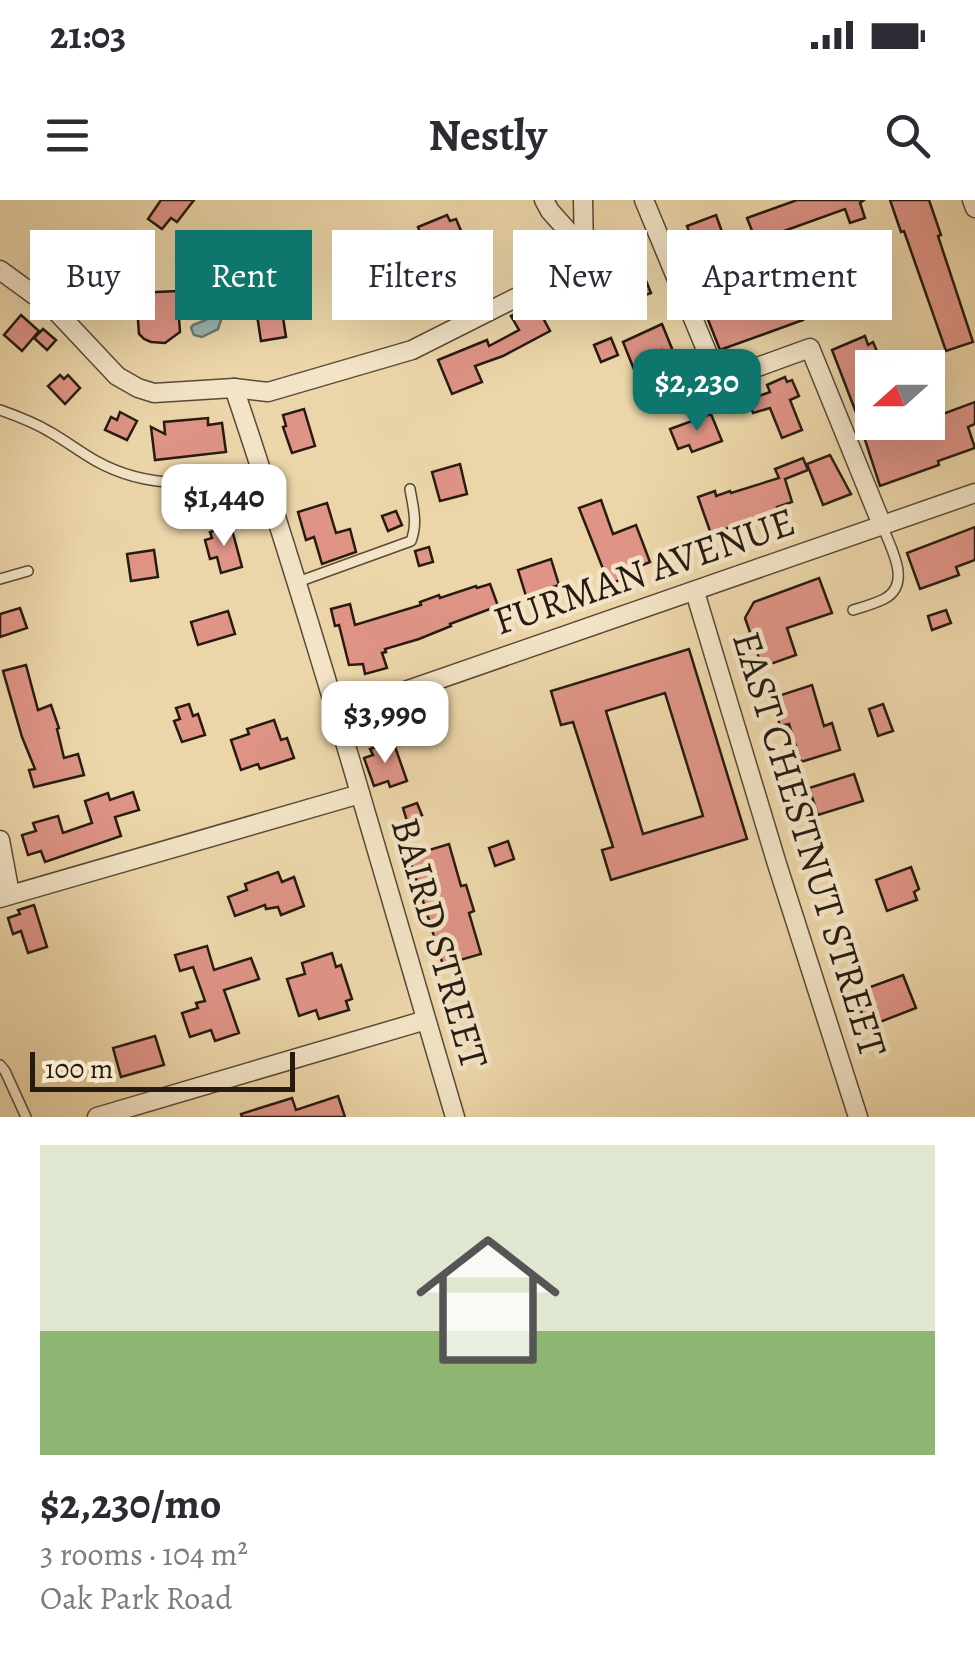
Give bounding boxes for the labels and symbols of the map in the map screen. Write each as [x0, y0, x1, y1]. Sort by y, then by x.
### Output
pin: $2,230 [616, 349, 778, 434]
north arrow [855, 350, 945, 440]
pin: $1,440 [143, 464, 305, 549]
street label: FURMAN AVENUE [486, 494, 802, 648]
street label: EAST CHESTNUT STREET [719, 625, 901, 1064]
pin: $3,990 [304, 681, 466, 766]
street label: BAIRD STREET [378, 811, 502, 1075]
scale bar [30, 1047, 295, 1091]

